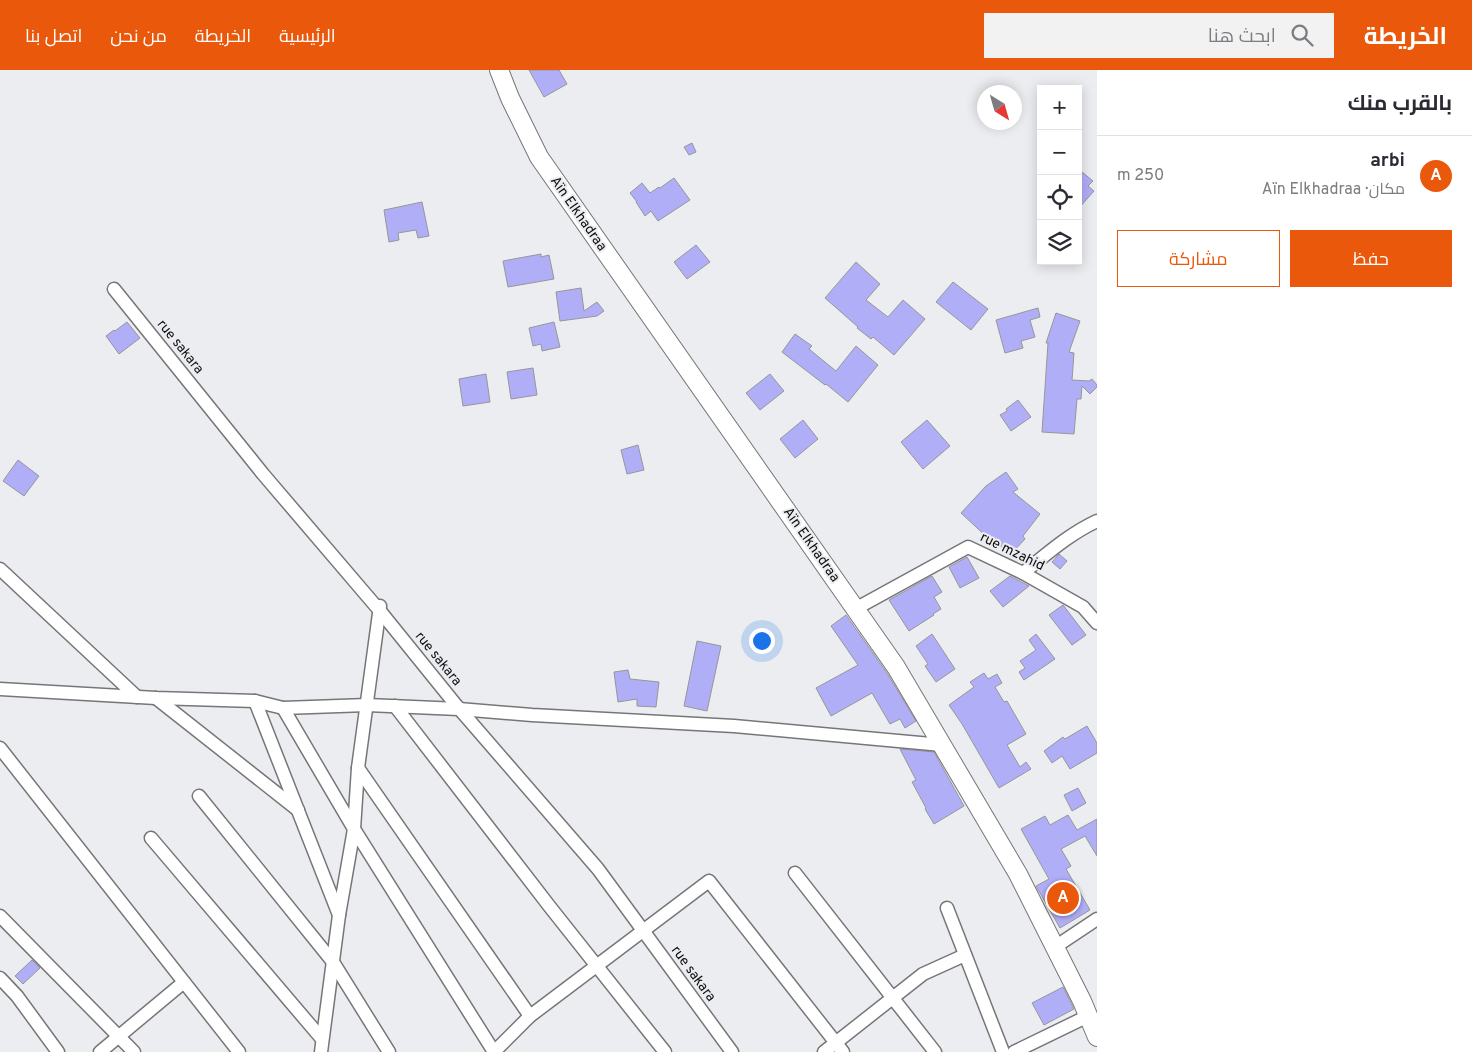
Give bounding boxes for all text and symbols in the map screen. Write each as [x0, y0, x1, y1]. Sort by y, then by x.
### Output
search box [984, 13, 1334, 58]
icon: search [1288, 21, 1316, 49]
text: الخريطة [1364, 23, 1447, 53]
text: ابحث هنا [1208, 25, 1276, 49]
text: اتصل بنا [25, 26, 82, 49]
text: من نحن [110, 26, 167, 49]
text: الخريطة [195, 26, 251, 49]
text: الرئيسية [279, 26, 336, 49]
north arrow [977, 85, 1022, 130]
map controls [1037, 85, 1082, 265]
button: + [1037, 85, 1082, 130]
text: بالقرب منك [1348, 91, 1452, 118]
button: − [1037, 130, 1082, 175]
text: arbi [1370, 149, 1405, 173]
text: 250 m [1117, 166, 1164, 186]
text: A [1430, 166, 1442, 186]
street label: Aïn Elkhadraa [546, 173, 610, 255]
button: locate [1037, 175, 1082, 220]
text: مكان · Aïn Elkhadraa [1262, 180, 1405, 200]
button: layers [1037, 220, 1082, 265]
button: مشاركة [1117, 230, 1280, 287]
button: حفظ [1290, 230, 1452, 287]
street label: rue sakara [153, 316, 207, 378]
street label: Aïn Elkhadraa [779, 504, 843, 586]
street label: rue mzahid [977, 529, 1047, 575]
street label: rue sakara [411, 628, 465, 690]
your location [749, 628, 775, 654]
pin: A [1047, 879, 1079, 917]
street label: rue sakara [667, 943, 719, 1005]

